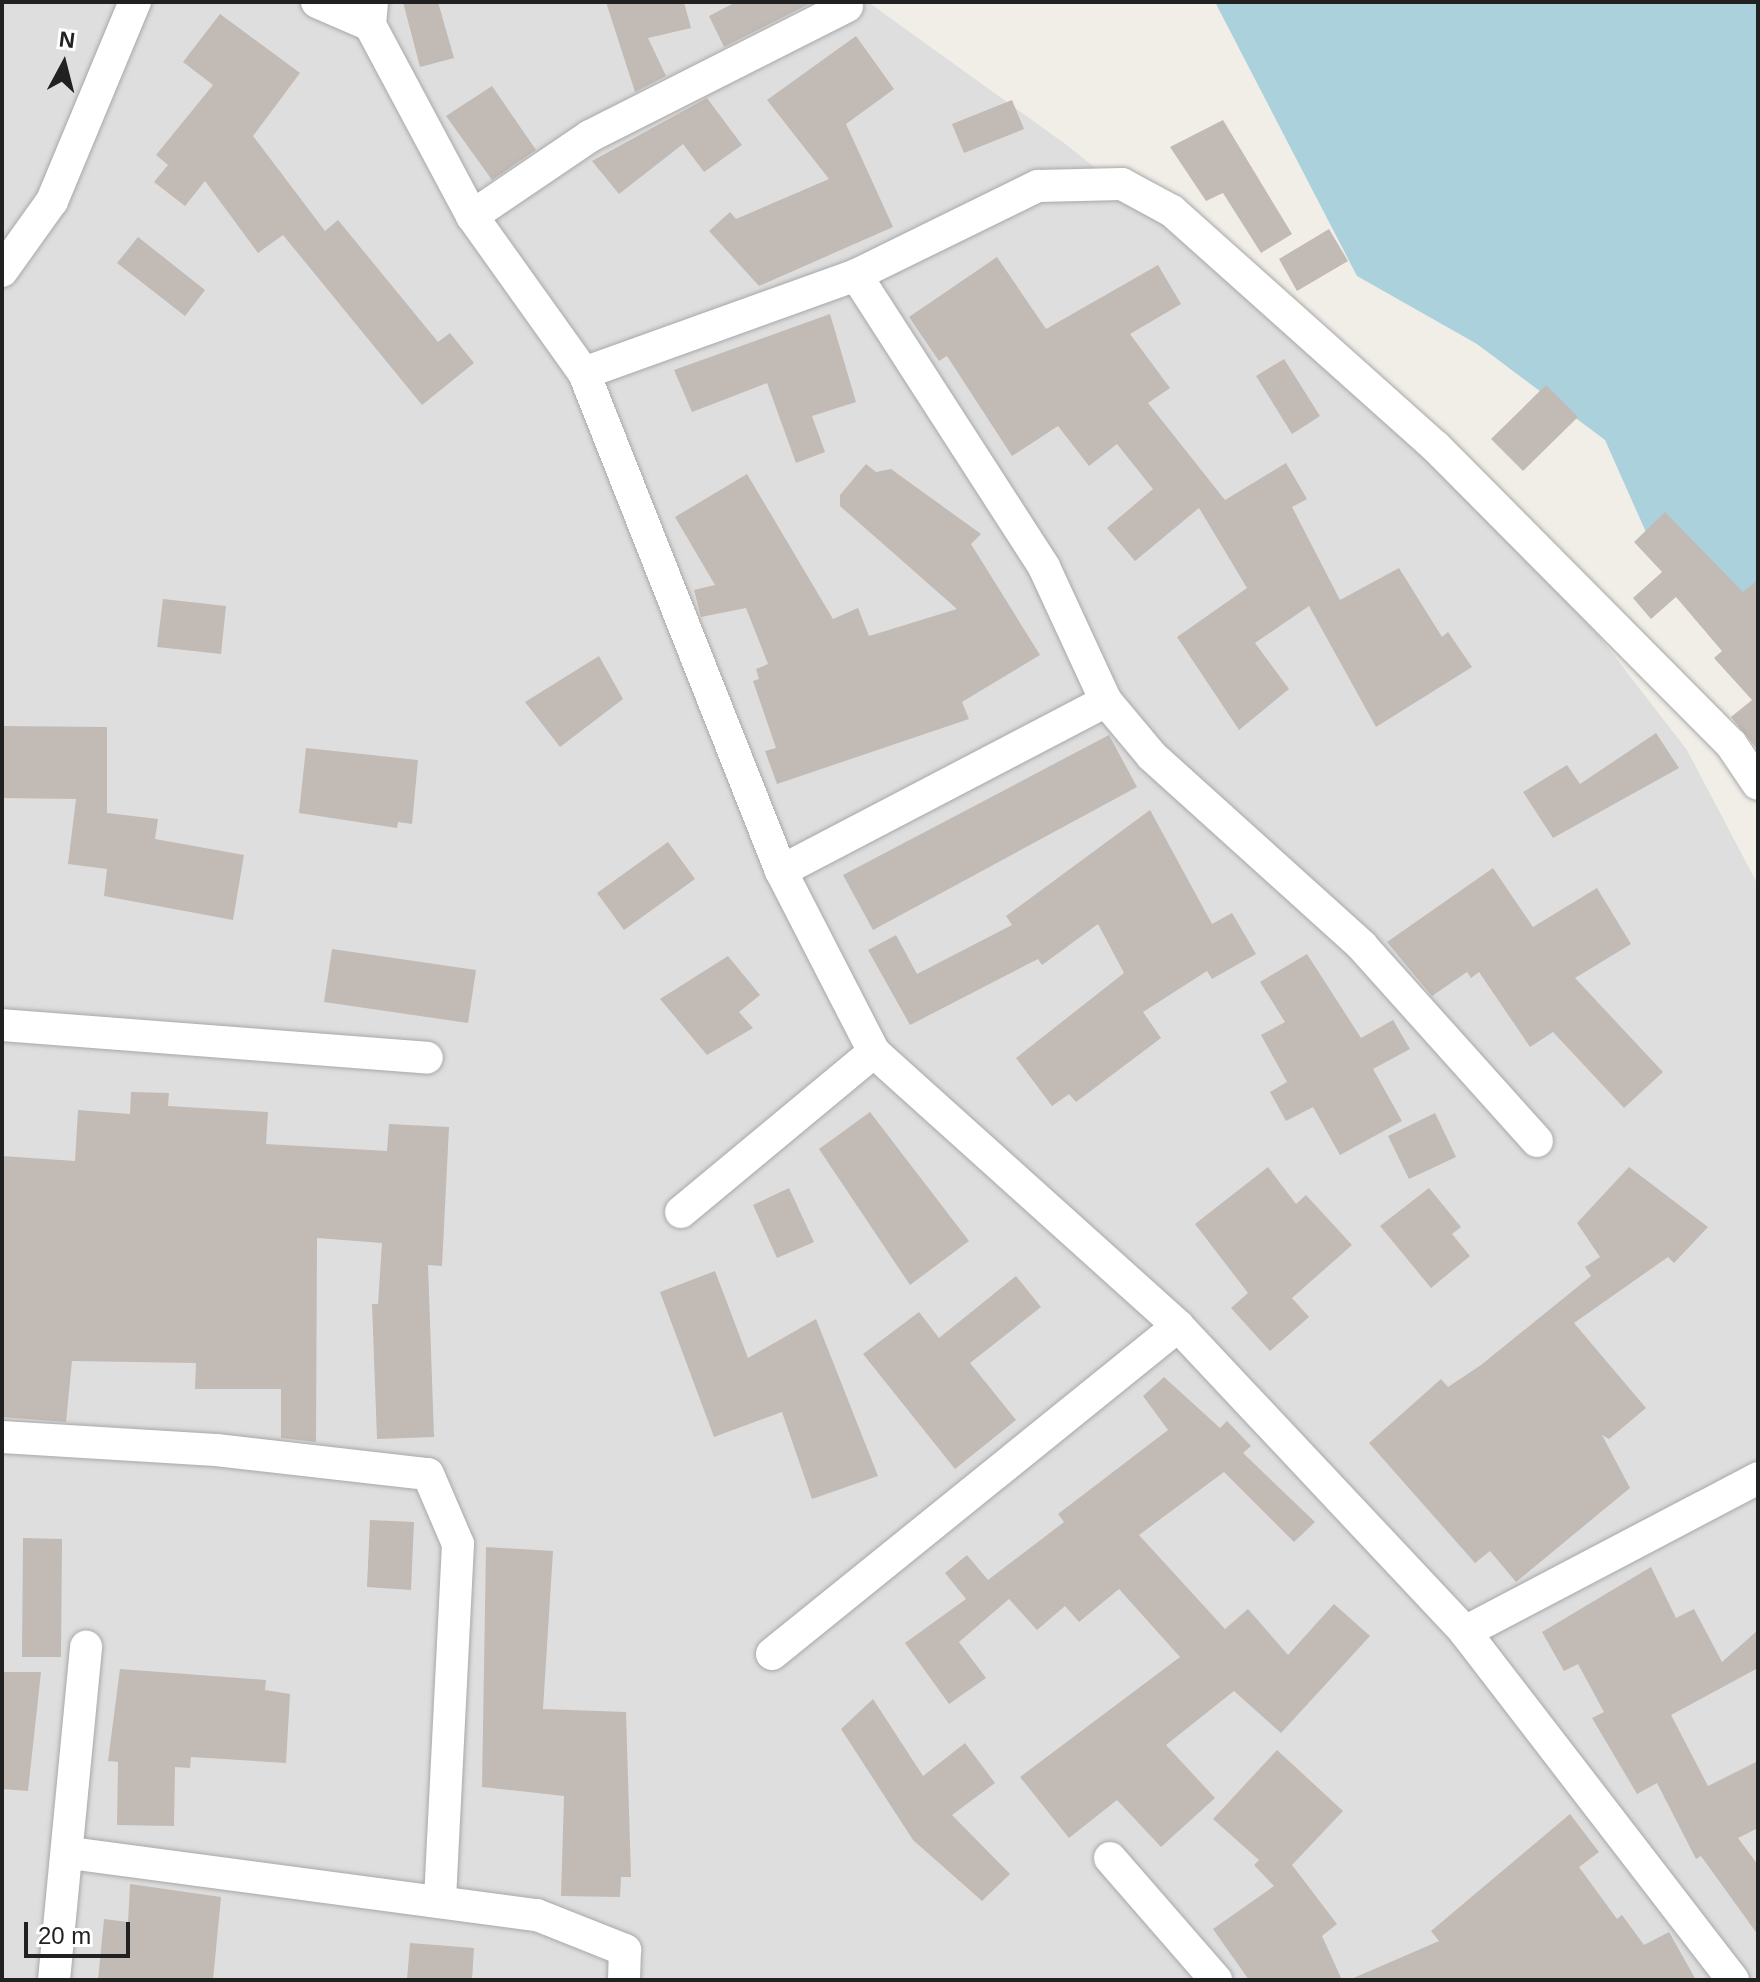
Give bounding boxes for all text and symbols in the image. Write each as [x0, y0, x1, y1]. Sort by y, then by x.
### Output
north arrow [24, 24, 104, 104]
text: N [58, 26, 76, 53]
scale bar [28, 1906, 134, 1956]
text: 20 m [38, 1922, 91, 1949]

